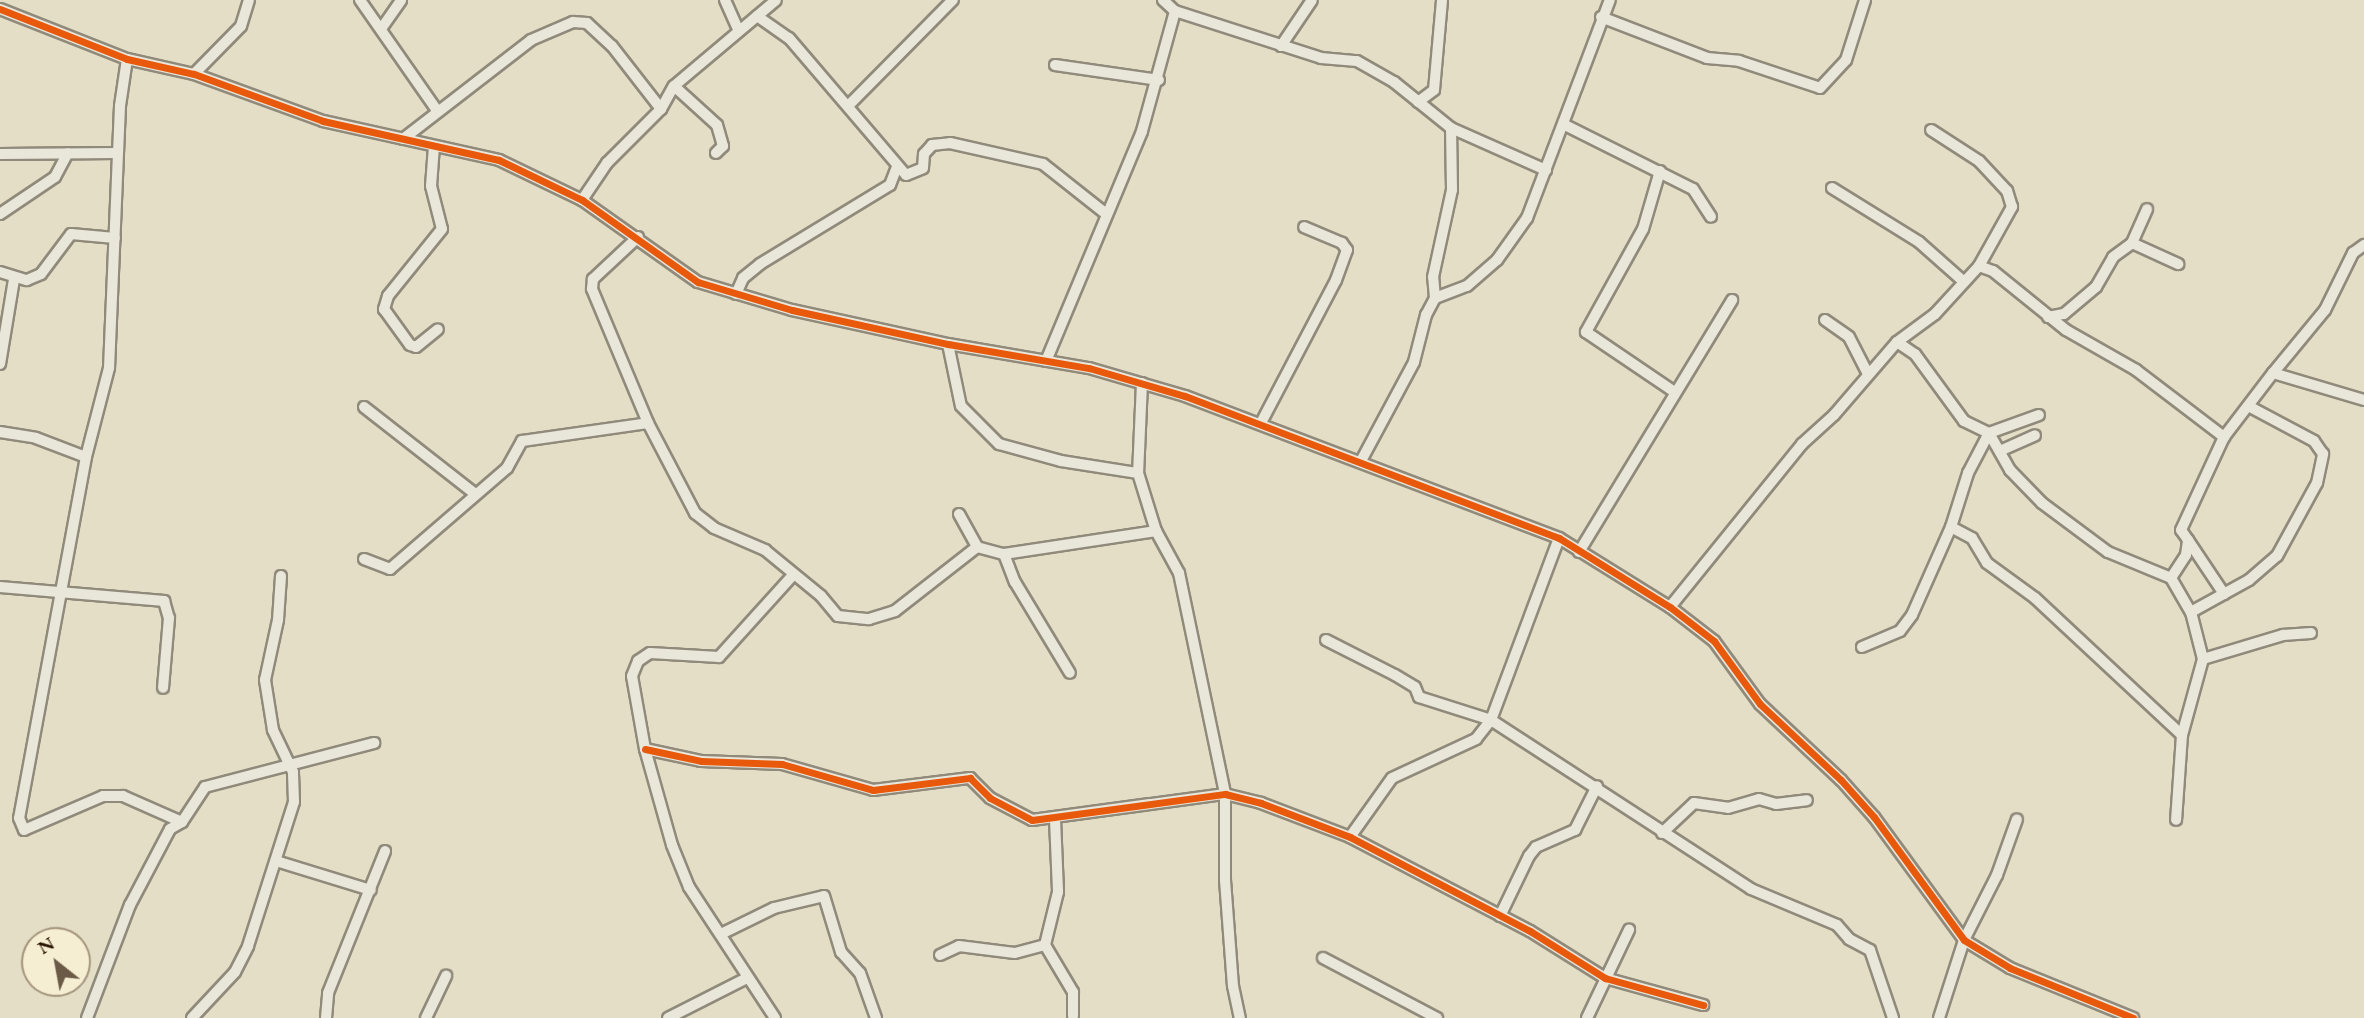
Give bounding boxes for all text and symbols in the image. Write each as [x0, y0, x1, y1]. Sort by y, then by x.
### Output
north arrow [21, 927, 91, 997]
text: N [33, 931, 59, 960]

